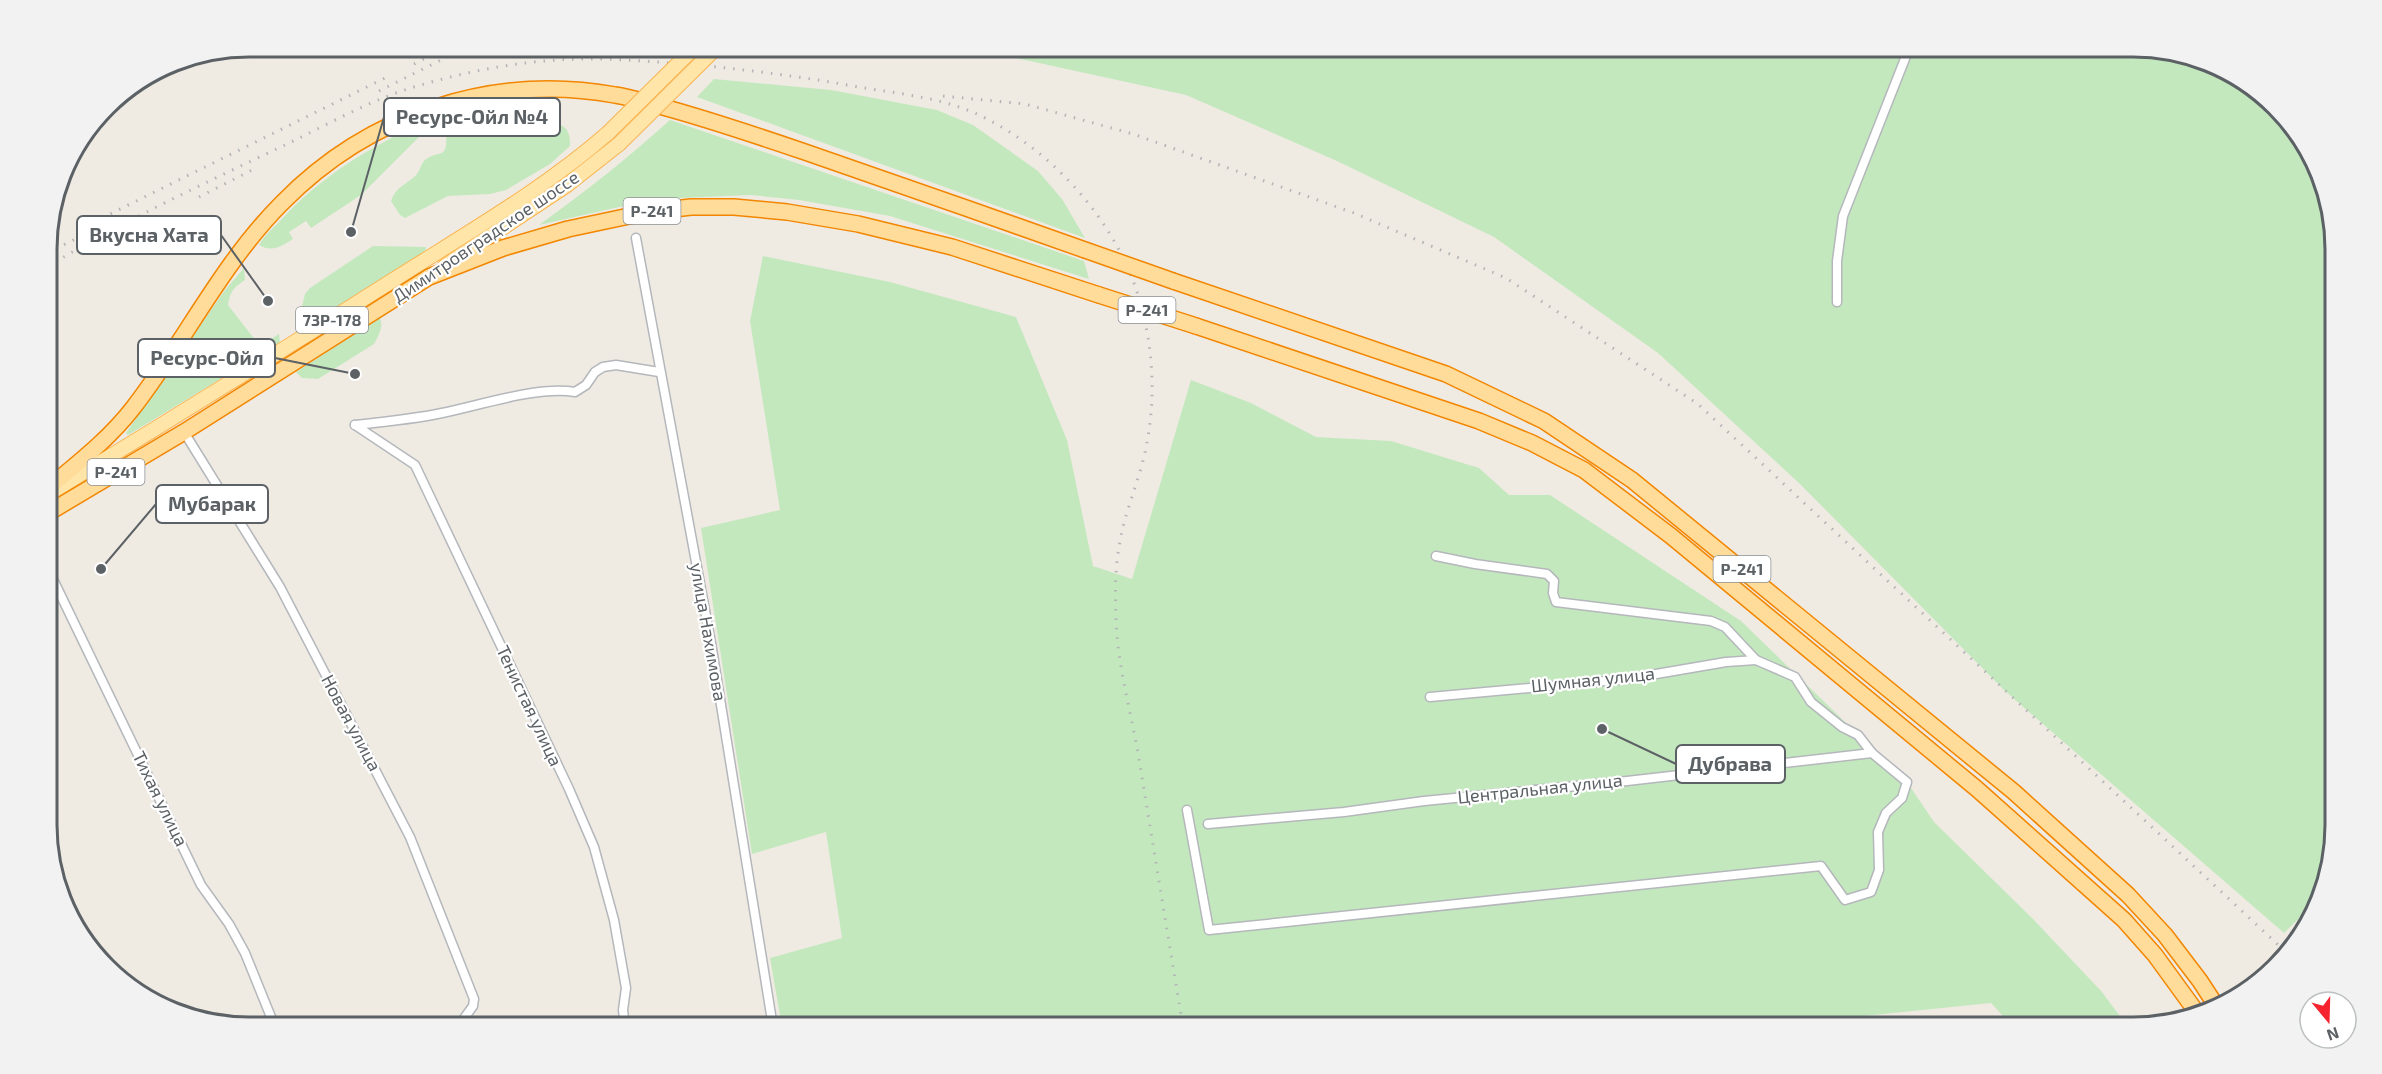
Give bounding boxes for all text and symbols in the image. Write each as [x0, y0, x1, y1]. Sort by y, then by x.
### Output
callout: Ресурс-Ойл №4 [384, 98, 560, 136]
text: Ресурс-Ойл №4 [396, 104, 549, 128]
street label: Димитровградское шоссе [388, 165, 583, 307]
road number: Р-241 [624, 198, 680, 224]
callout: Вкусна Хата [77, 216, 221, 254]
text: Вкусна Хата [89, 222, 209, 246]
road number: Р-241 [1118, 297, 1176, 323]
road number: 73Р-178 [296, 307, 368, 333]
callout: Ресурс-Ойл [138, 339, 275, 377]
text: Ресурс-Ойл [150, 345, 264, 369]
road number: Р-241 [88, 459, 144, 485]
callout: Мубарак [156, 485, 268, 523]
text: Мубарак [168, 491, 256, 515]
road number: Р-241 [1714, 556, 1770, 582]
street label: улица Нахимова [686, 561, 732, 703]
street label: Тенистая улица [492, 642, 568, 770]
street label: Шумная улица [1530, 662, 1656, 696]
street label: Новая улица [317, 670, 387, 775]
callout: Дубрава [1676, 745, 1785, 783]
street label: Тихая улица [128, 747, 193, 850]
text: Дубрава [1688, 751, 1772, 775]
street label: Центральная улица [1456, 768, 1623, 808]
north arrow [2298, 990, 2358, 1050]
text: N [2324, 1024, 2342, 1046]

